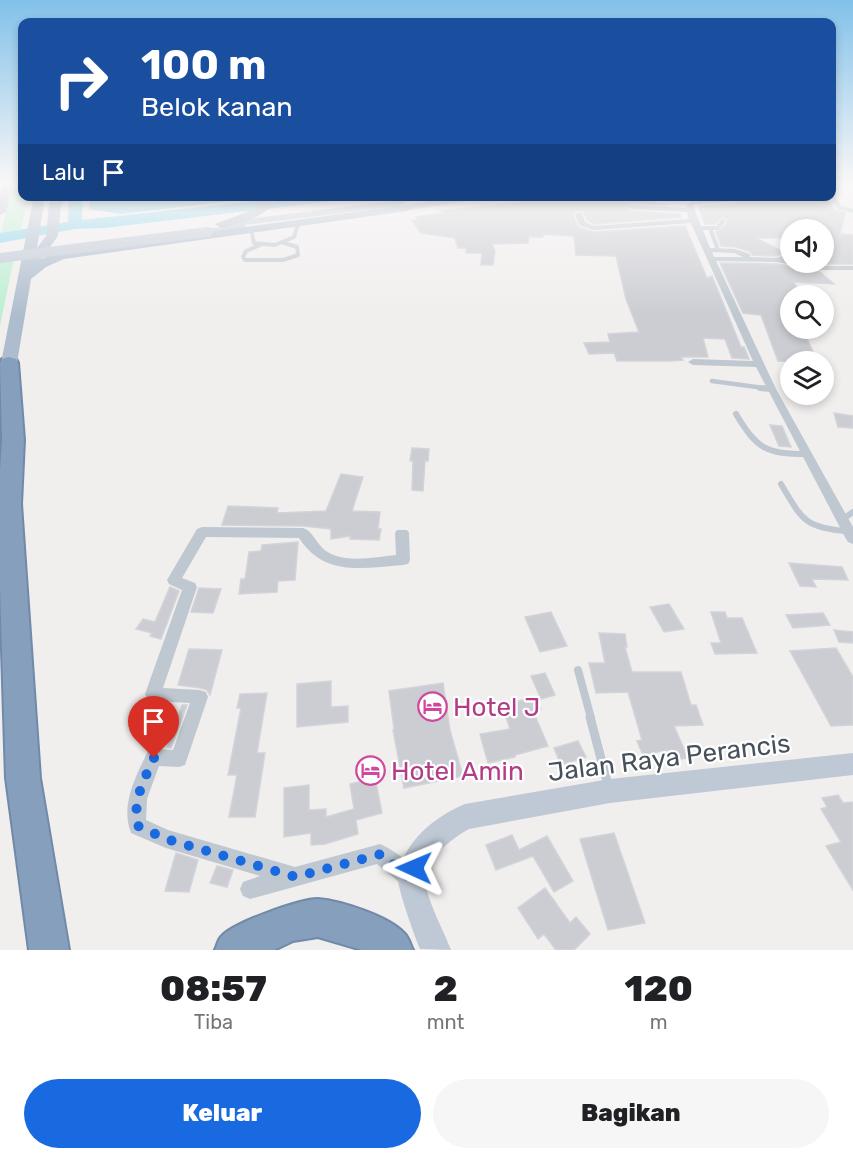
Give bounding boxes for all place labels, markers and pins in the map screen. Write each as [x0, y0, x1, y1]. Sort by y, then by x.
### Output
hotel icon: Hotel J [416, 691, 448, 723]
place label: Hotel J [453, 692, 540, 723]
pin [128, 696, 179, 758]
hotel icon: Hotel Amin [354, 755, 386, 787]
place label: Hotel Amin [391, 756, 524, 787]

